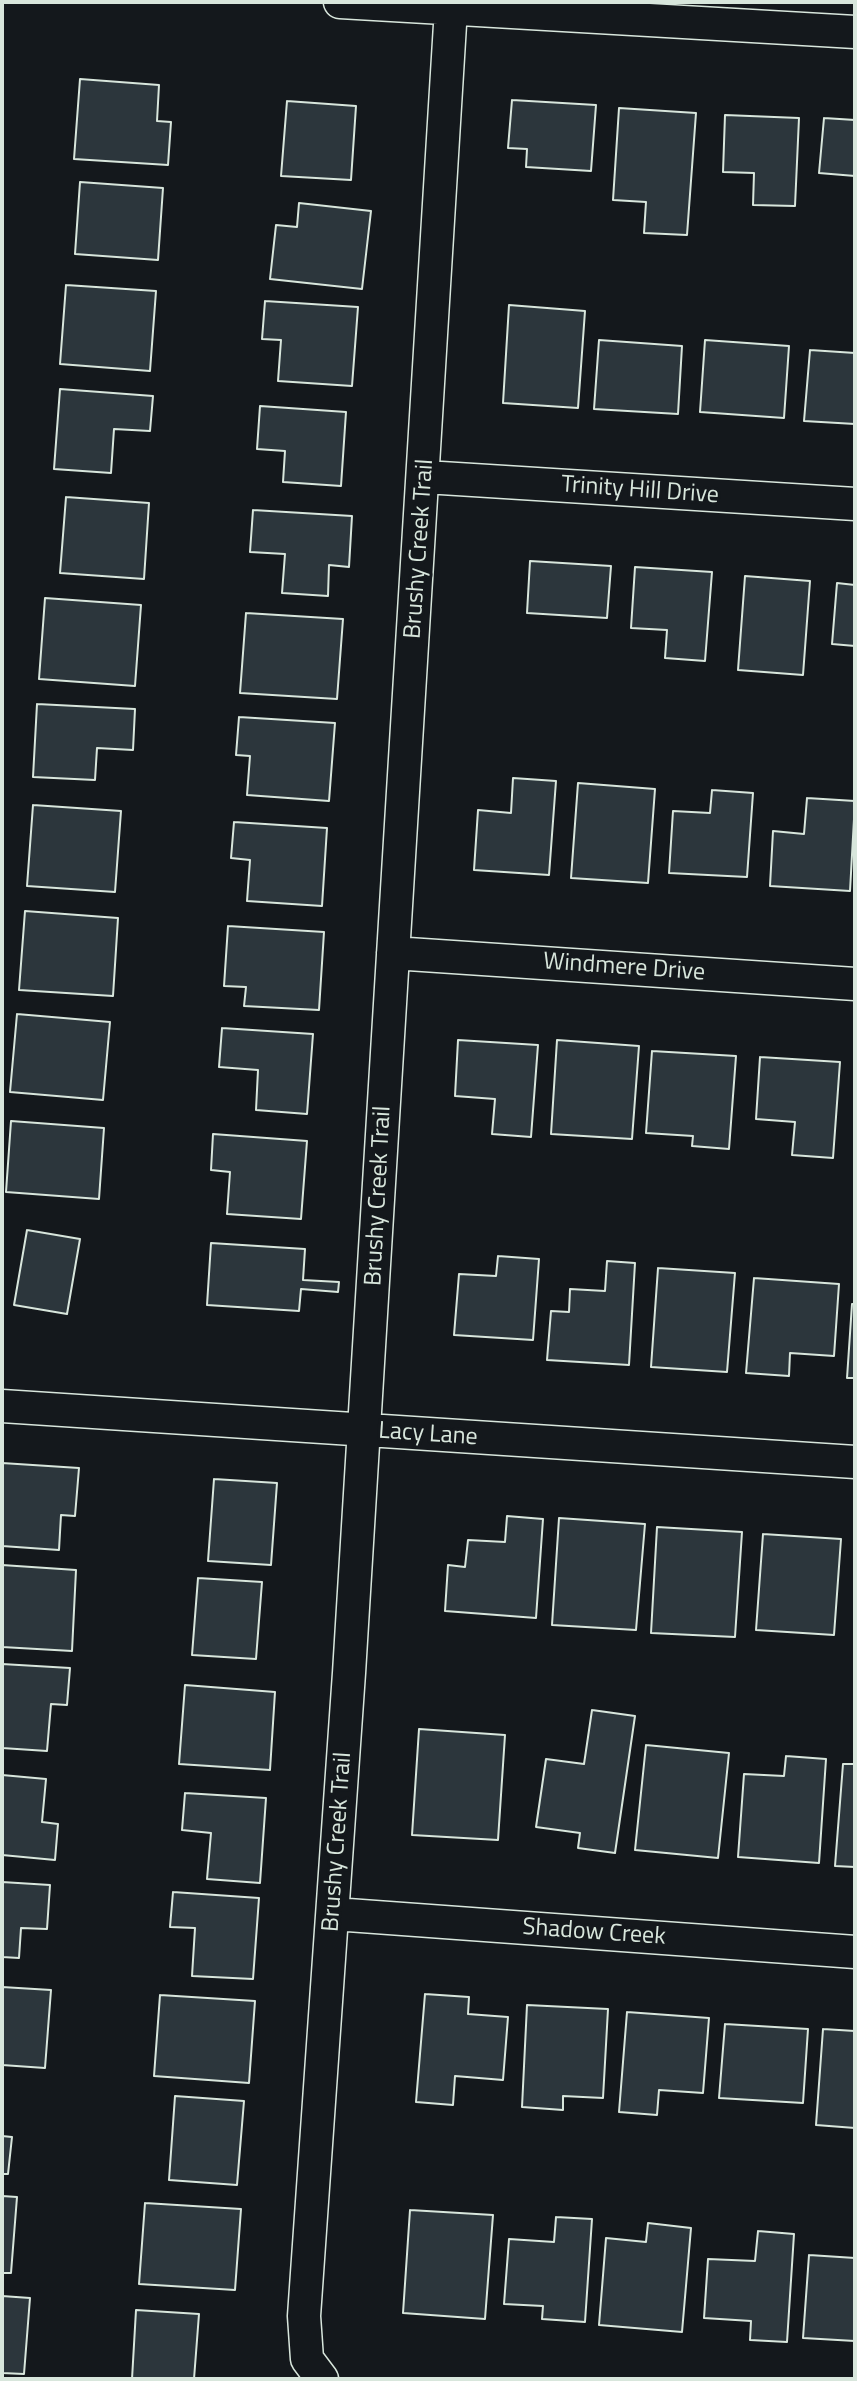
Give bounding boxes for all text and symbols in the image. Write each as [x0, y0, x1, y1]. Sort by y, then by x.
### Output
street label: Brushy Creek Trail [399, 458, 441, 640]
street label: Trinity Hill Drive [560, 471, 720, 511]
street label: Windmere Drive [542, 948, 706, 988]
street label: Brushy Creek Trail [360, 1105, 398, 1287]
street label: Lacy Lane [377, 1417, 479, 1453]
street label: Brushy Creek Trail [317, 1751, 359, 1933]
street label: Shadow Creek [521, 1914, 667, 1952]

